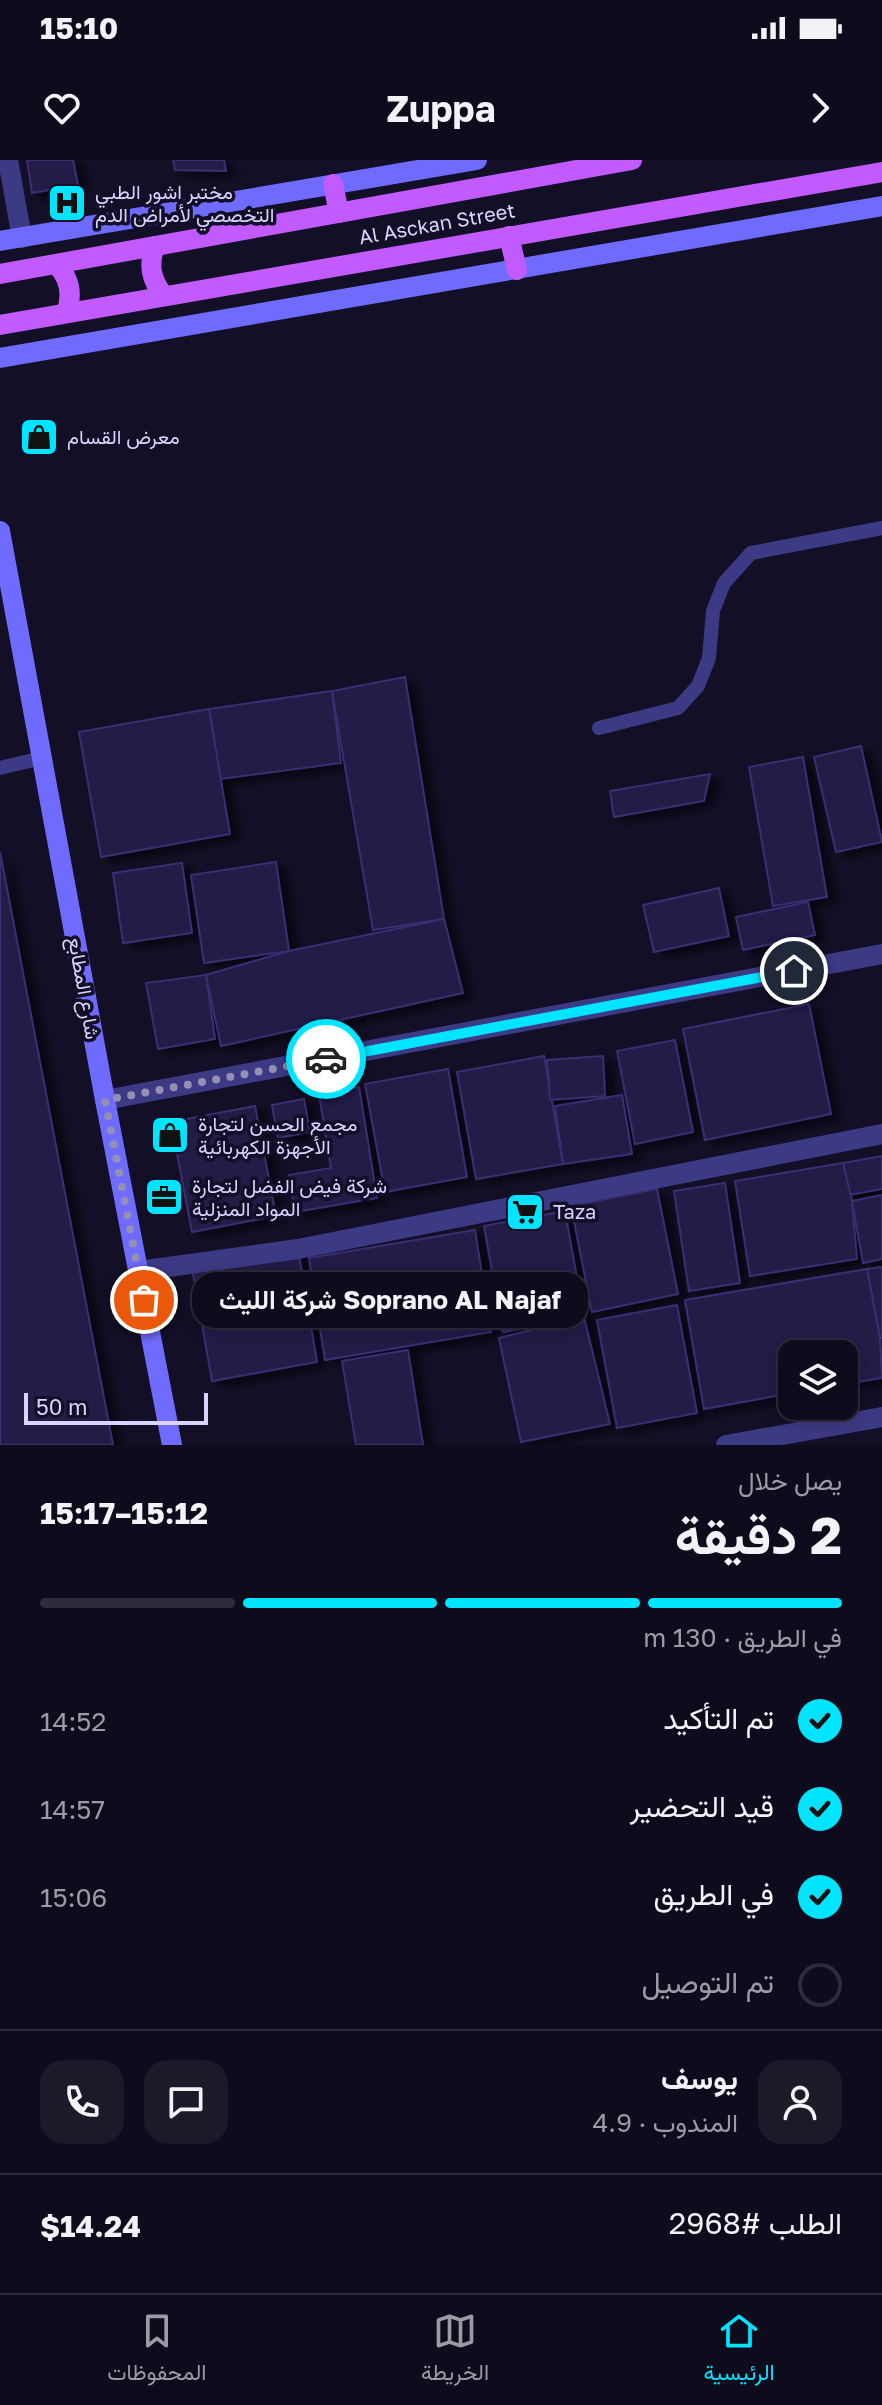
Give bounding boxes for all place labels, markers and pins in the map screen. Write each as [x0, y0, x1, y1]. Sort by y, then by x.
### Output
place label: مختبر اشور الطبي التخصصي لأمراض الدم [95, 179, 274, 232]
hospital icon: مختبر اشور الطبي التخصصي لأمراض الدم [46, 182, 88, 224]
shop icon: معرض القسام [18, 416, 60, 458]
place label: معرض القسام [67, 424, 180, 450]
pin [760, 937, 828, 1005]
place label: مجمع الحسن لتجارة الأجهزة الكهربائية [198, 1111, 358, 1160]
shop icon: مجمع الحسن لتجارة الأجهزة الكهربائية [149, 1114, 191, 1156]
place label: شركة فيض الفضل لتجارة المواد المنزلية [192, 1173, 387, 1222]
office icon: شركة فيض الفضل لتجارة المواد المنزلية [143, 1176, 185, 1218]
supermarket icon: Taza [504, 1191, 546, 1233]
place label: Taza [553, 1199, 596, 1223]
pin [110, 1266, 178, 1334]
callout: Soprano AL Najaf شركة الليث [192, 1272, 588, 1328]

